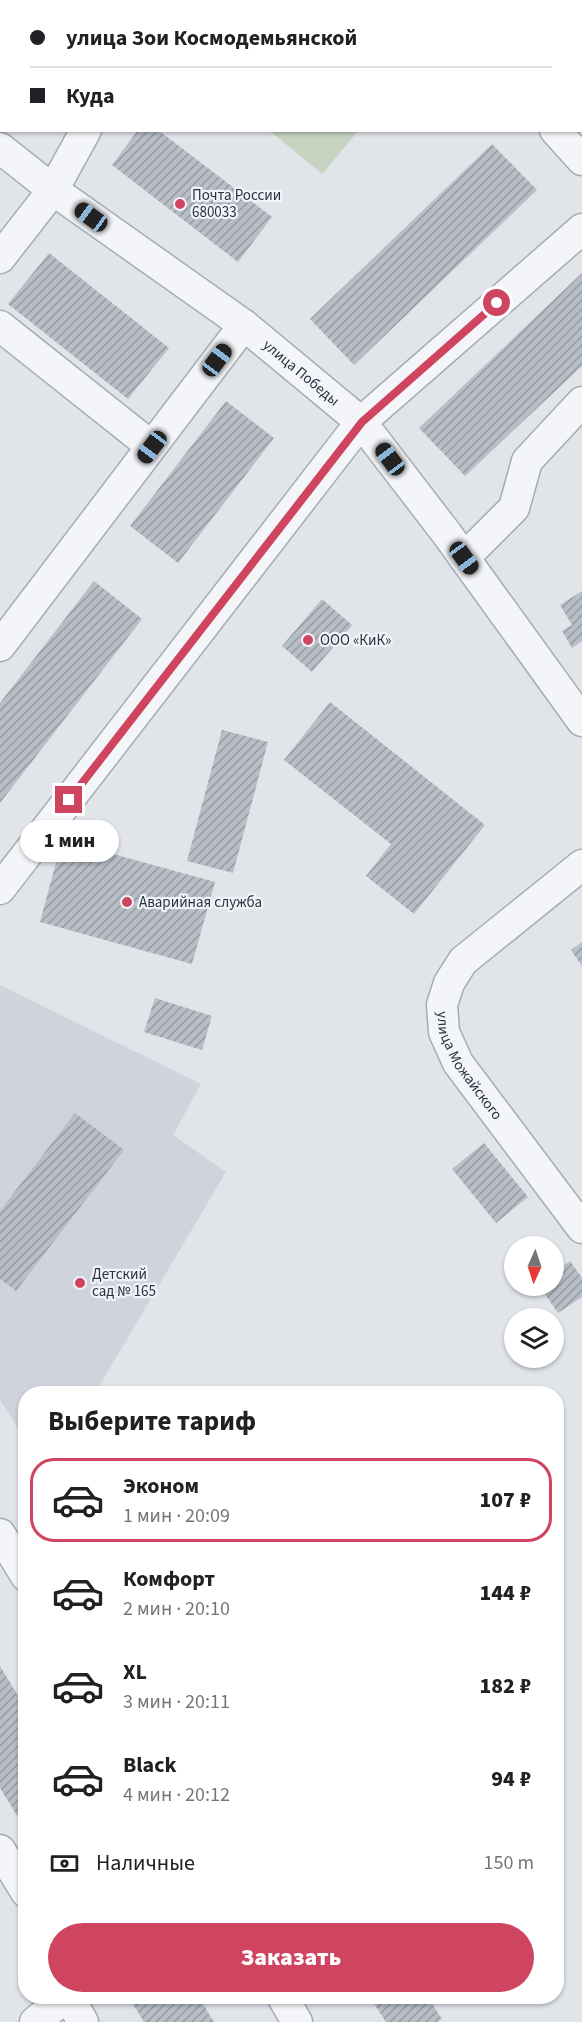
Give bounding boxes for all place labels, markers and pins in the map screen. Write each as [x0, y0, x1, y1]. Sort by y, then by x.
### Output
place label: Почта России 680033 [192, 185, 281, 223]
marker: Почта России 680033 [173, 197, 187, 211]
place label: ООО «КиК» [320, 630, 392, 651]
marker: ООО «КиК» [301, 633, 315, 647]
place label: Аварийная служба [139, 892, 262, 913]
marker: Аварийная служба [120, 895, 134, 909]
place label: Детский сад № 165 [92, 1264, 156, 1302]
marker: Детский сад № 165 [73, 1276, 87, 1290]

